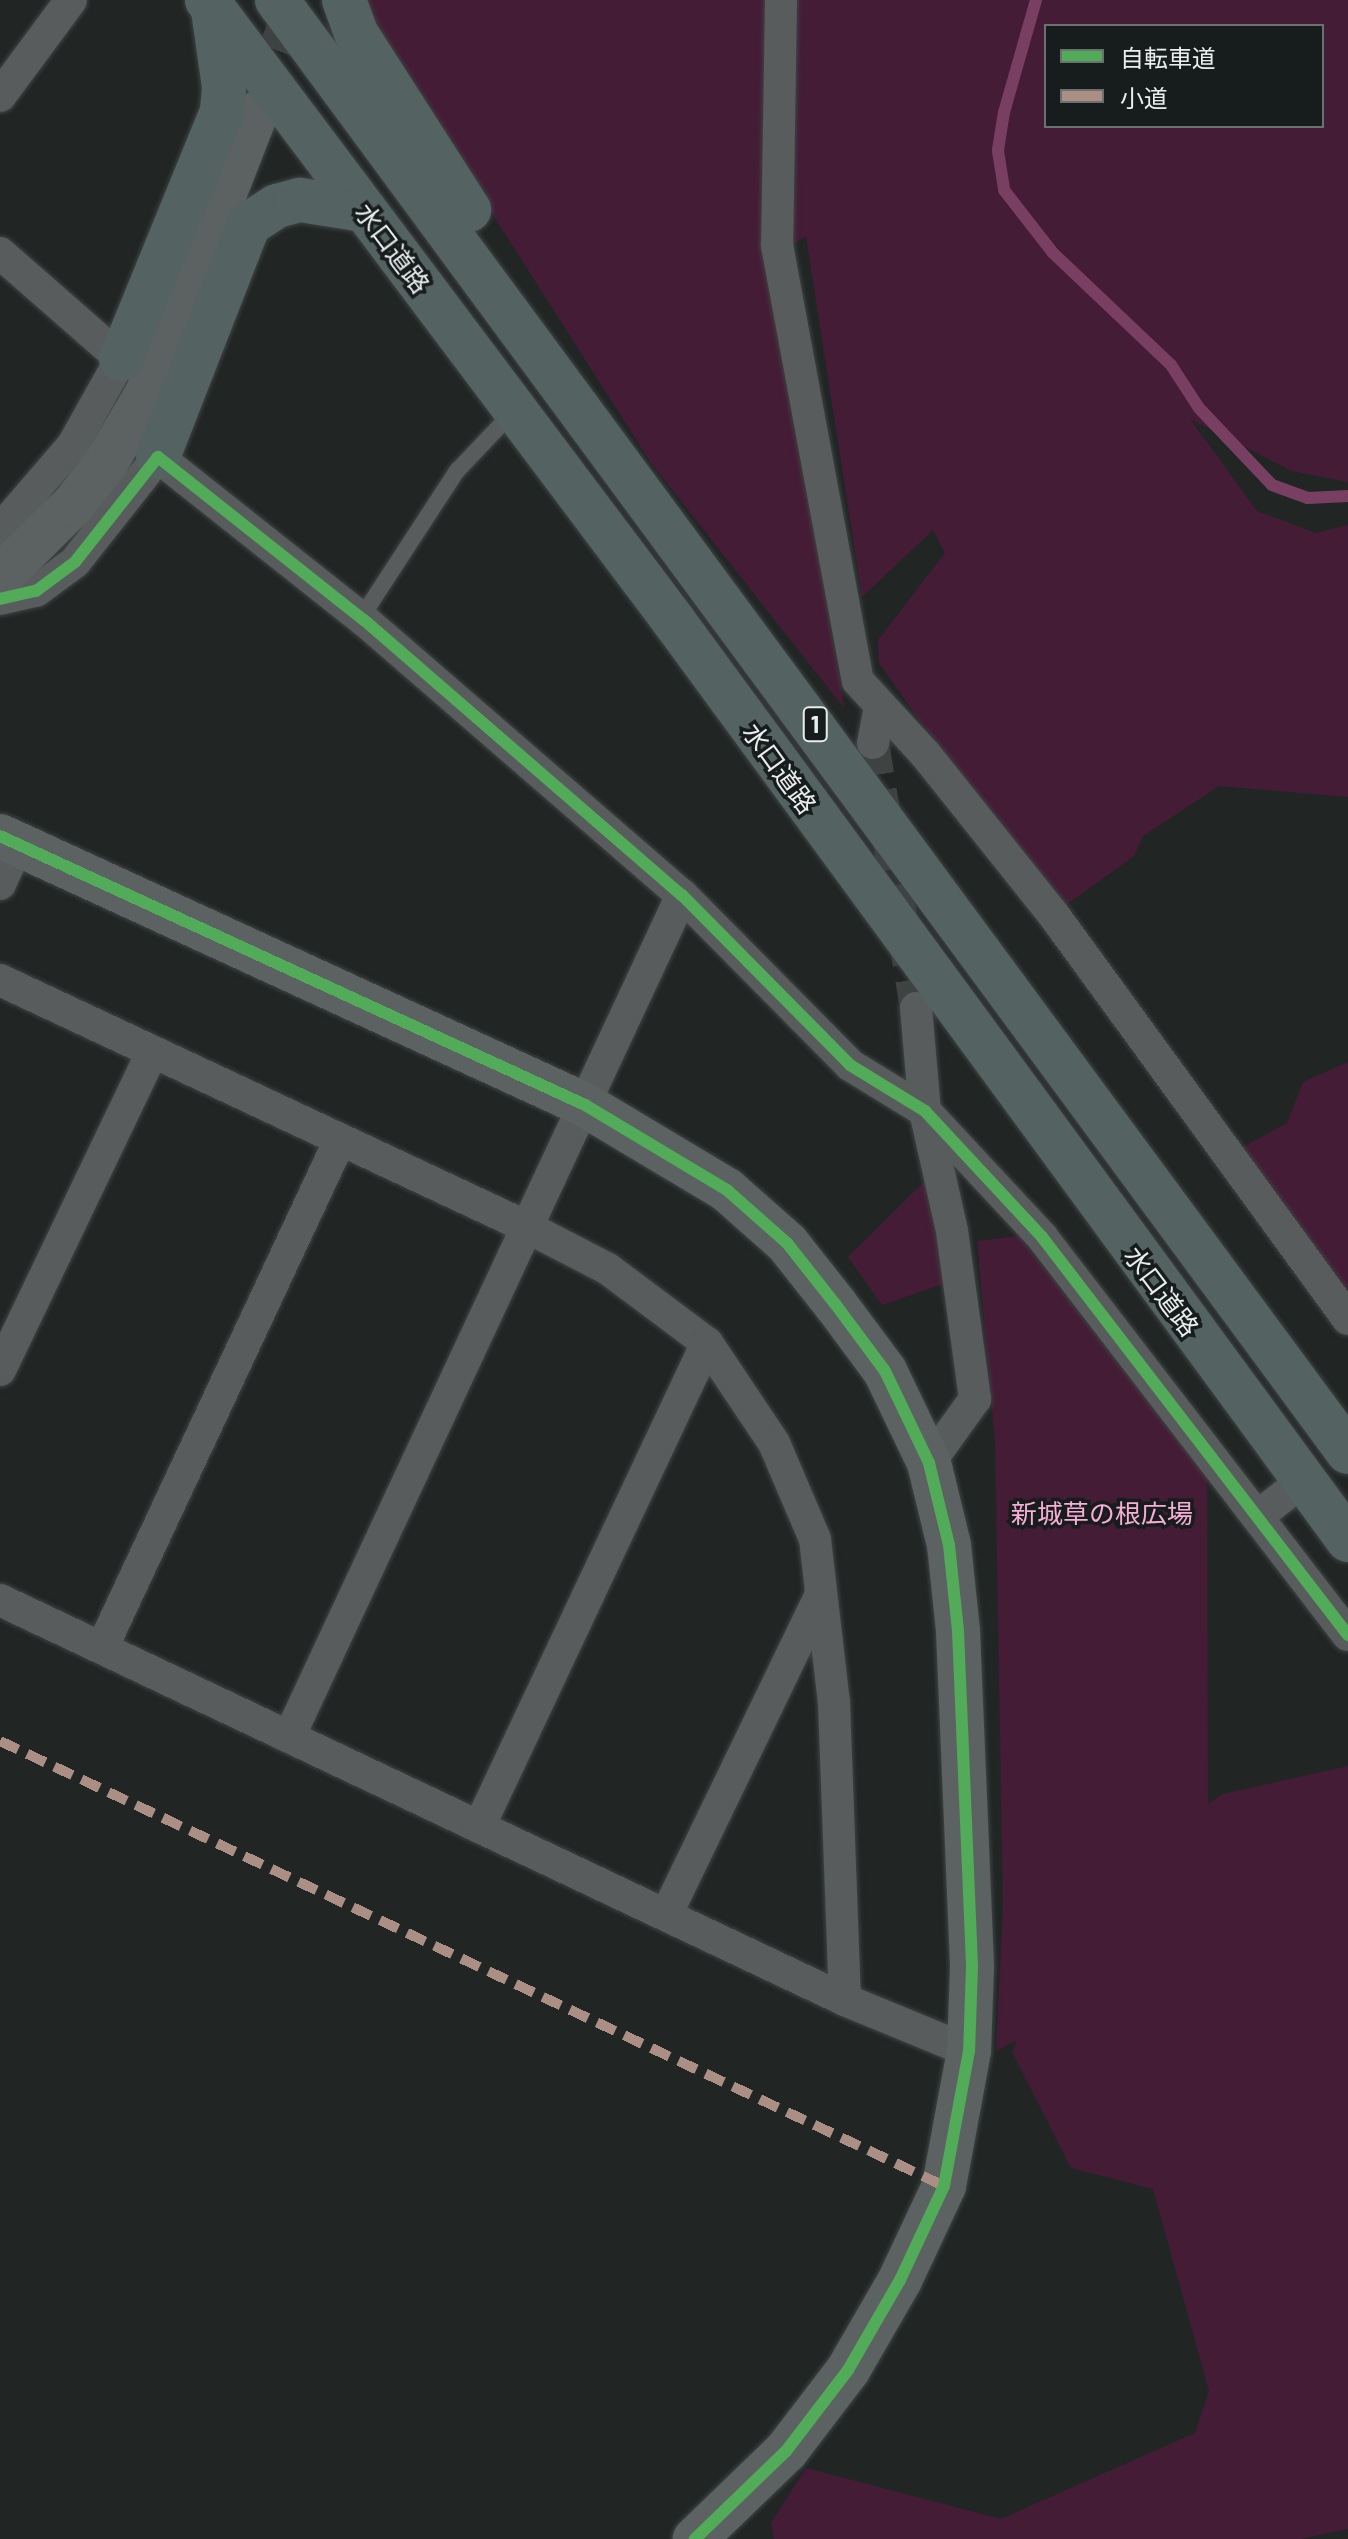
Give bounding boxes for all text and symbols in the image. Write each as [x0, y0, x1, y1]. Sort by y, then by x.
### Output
legend [1044, 24, 1324, 128]
text: 自転車道 [1120, 43, 1216, 72]
text: 小道 [1120, 83, 1168, 112]
street label: 水口道路 [349, 197, 437, 299]
road number: 1 [801, 704, 829, 744]
street label: 水口道路 [737, 717, 823, 819]
street label: 水口道路 [1118, 1240, 1206, 1342]
park label: 新城草の根広場 [1011, 1497, 1193, 1529]

